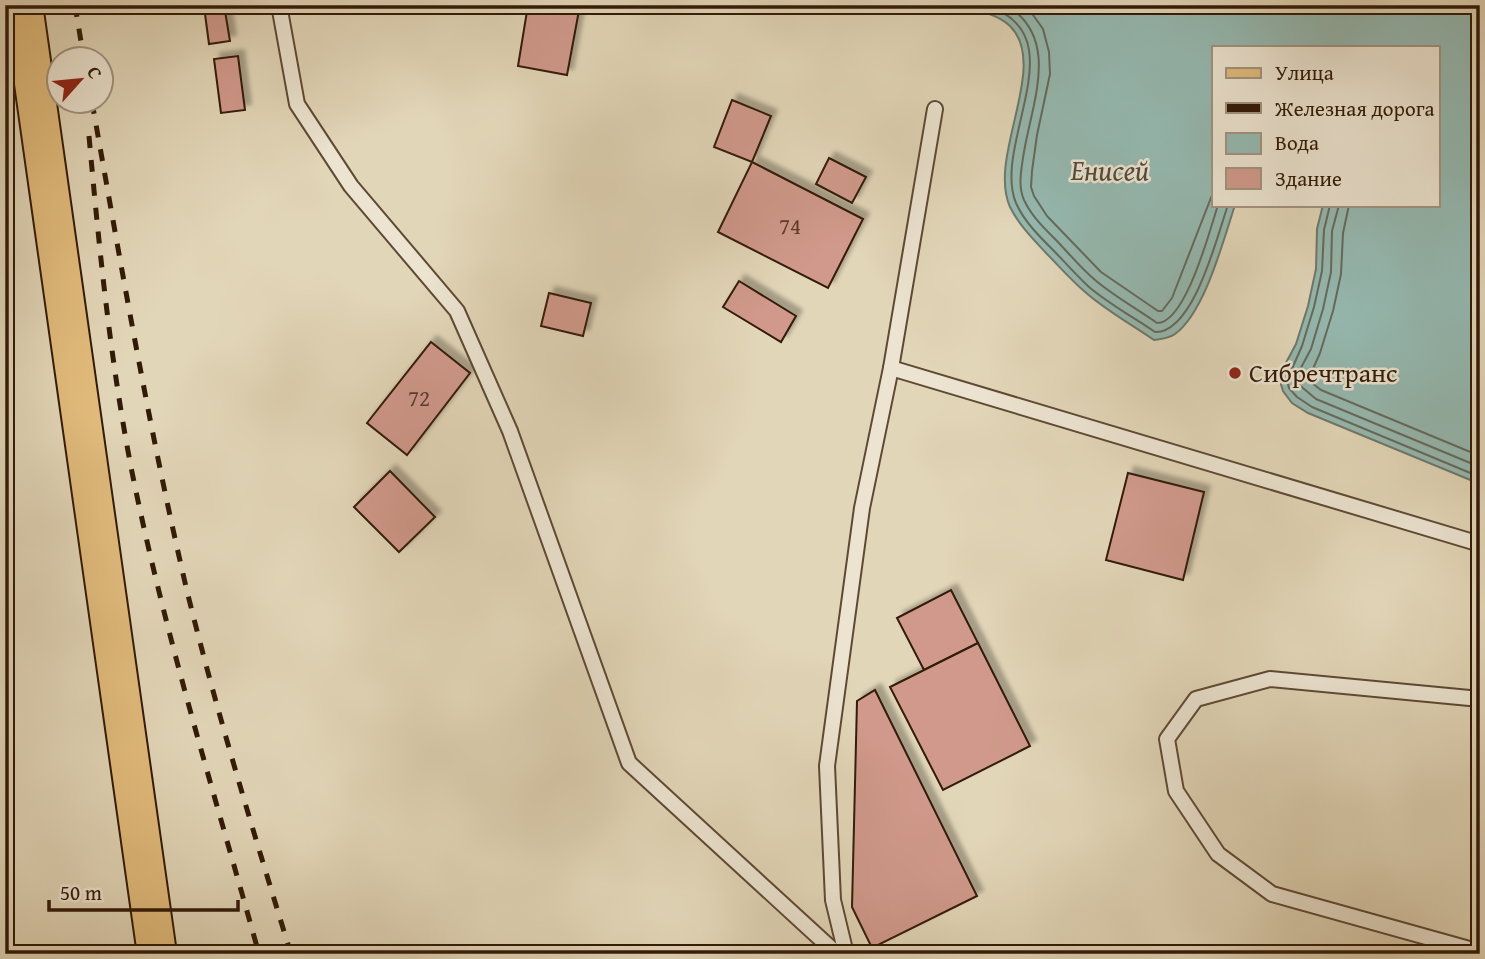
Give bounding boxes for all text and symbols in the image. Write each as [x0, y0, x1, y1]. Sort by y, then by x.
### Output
north arrow [46, 46, 116, 116]
legend [1212, 46, 1440, 206]
text: Улица [1275, 57, 1334, 88]
text: С [80, 61, 110, 84]
text: Железная дорога [1274, 93, 1435, 124]
text: Вода [1275, 127, 1319, 158]
water label: Енисей [1070, 149, 1149, 190]
text: Здание [1275, 163, 1342, 194]
house number: 74 [779, 209, 801, 242]
place label: Сибречтранс [1249, 353, 1398, 392]
marker: Сибречтранс [1227, 365, 1243, 381]
house number: 72 [408, 381, 430, 414]
scale bar [49, 868, 238, 912]
text: 50 m [60, 877, 102, 908]

